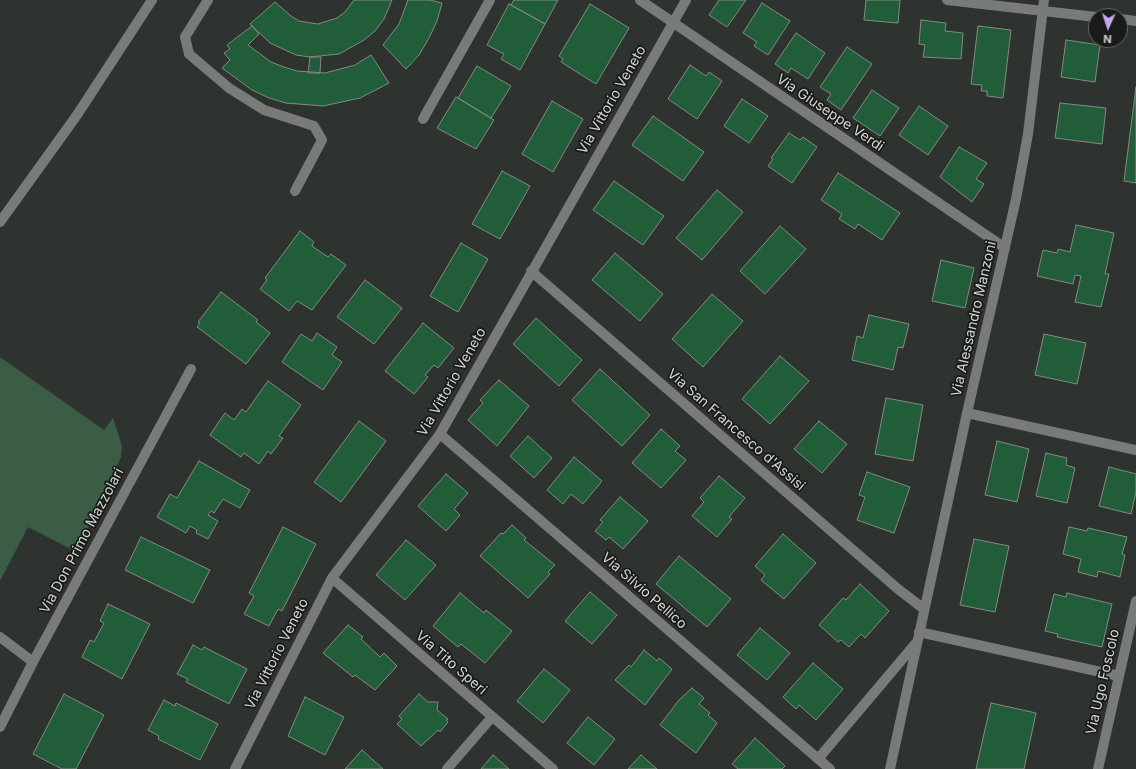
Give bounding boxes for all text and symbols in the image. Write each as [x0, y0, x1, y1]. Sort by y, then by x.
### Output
north arrow [1088, 8, 1128, 48]
text: N [1103, 32, 1112, 46]
street label: Via Vittorio Veneto [574, 43, 650, 157]
street label: Via Giuseppe Verdi [773, 71, 887, 155]
street label: Via Alessandro Manzoni [948, 240, 1000, 398]
street label: Via Vittorio Veneto [414, 325, 490, 439]
street label: Via San Francesco d'Assisi [664, 365, 808, 495]
street label: Via Don Primo Mazzolari [36, 465, 128, 617]
street label: Via Silvio Pellico [598, 549, 690, 633]
street label: Via Vittorio Veneto [242, 596, 312, 712]
street label: Via Tito Speri [412, 628, 490, 698]
street label: Via Ugo Foscolo [1083, 628, 1123, 736]

